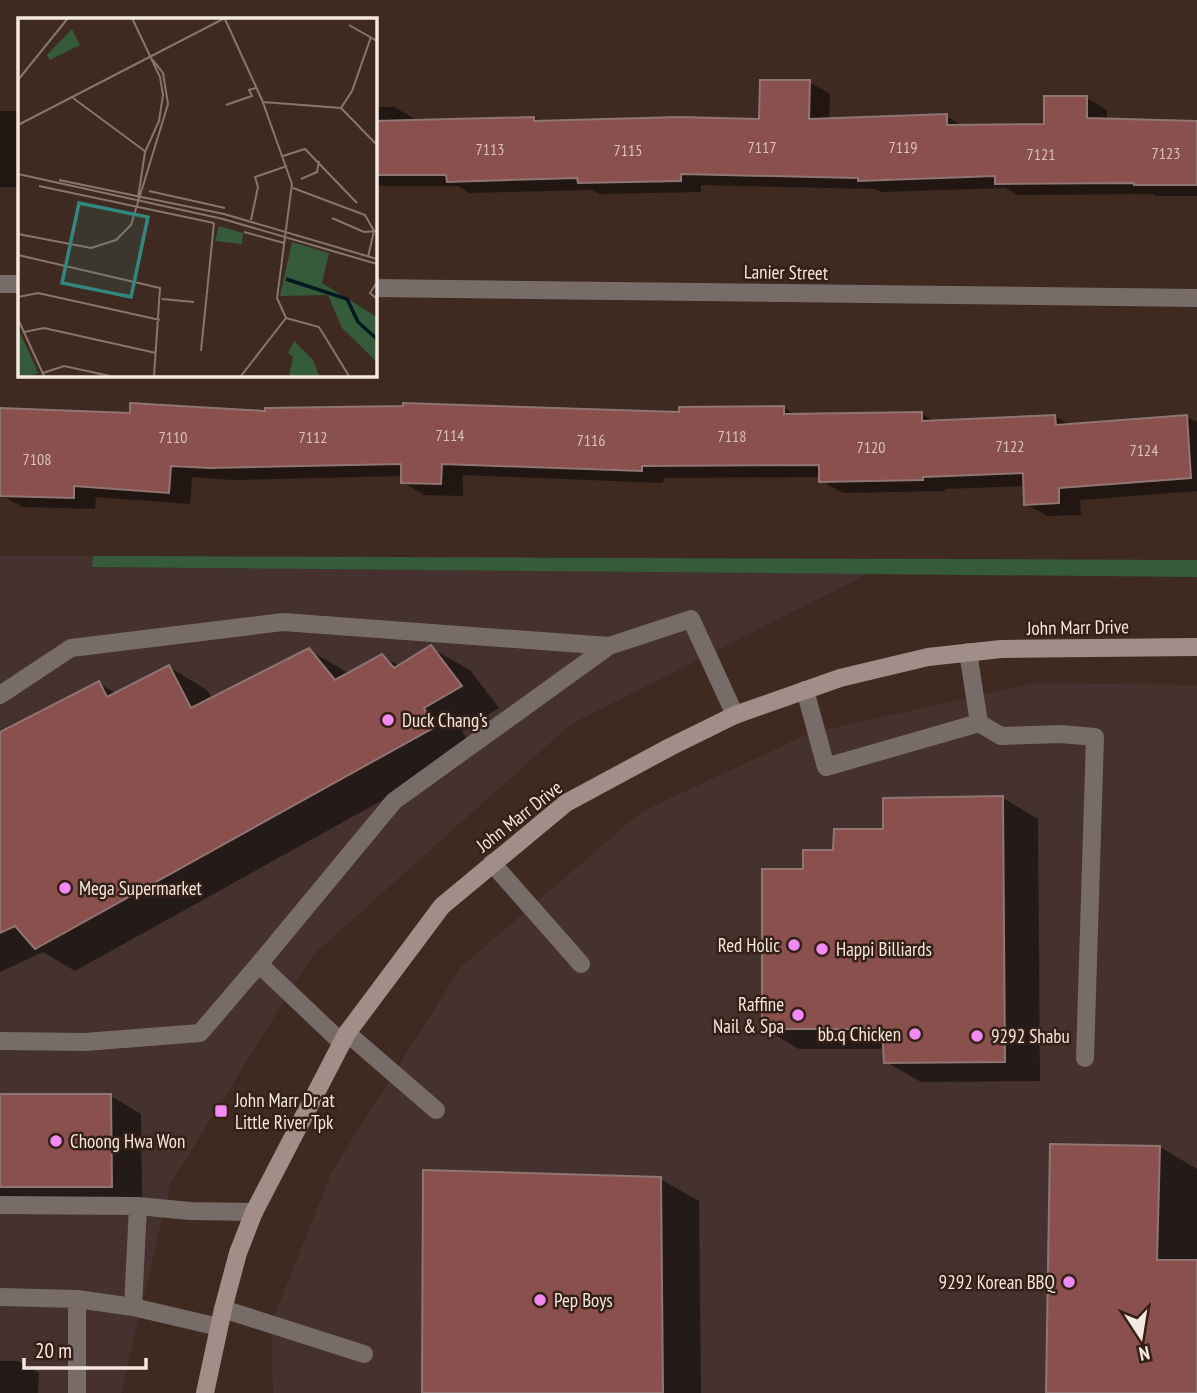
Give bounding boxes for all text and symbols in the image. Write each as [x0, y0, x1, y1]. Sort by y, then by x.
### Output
inset map [18, 18, 376, 376]
house number: 7117 [748, 137, 776, 157]
house number: 7119 [889, 137, 917, 157]
house number: 7113 [476, 139, 504, 159]
house number: 7115 [614, 140, 642, 160]
house number: 7123 [1152, 143, 1180, 163]
house number: 7121 [1027, 144, 1055, 164]
street label: Lanier Street [744, 259, 829, 285]
house number: 7114 [436, 425, 464, 445]
house number: 7118 [718, 426, 746, 446]
house number: 7110 [159, 427, 187, 447]
house number: 7112 [299, 427, 327, 447]
house number: 7116 [577, 430, 605, 450]
house number: 7122 [996, 436, 1024, 456]
house number: 7120 [857, 437, 885, 457]
house number: 7124 [1130, 440, 1158, 460]
house number: 7108 [23, 449, 51, 469]
street label: John Marr Drive [1026, 614, 1129, 640]
place label: Duck Chang’s [402, 708, 488, 732]
marker: Duck Chang’s [380, 712, 396, 728]
street label: John Marr Drive [471, 775, 567, 858]
place label: Mega Supermarket [79, 876, 203, 900]
marker: Mega Supermarket [57, 880, 73, 896]
place label: Red Holic [718, 933, 780, 957]
marker: Red Holic [786, 937, 802, 953]
place label: Happi Billiards [836, 937, 932, 961]
marker: Happi Billiards [814, 941, 830, 957]
place label: Raffine Nail & Spa [713, 992, 784, 1038]
marker: Raffine Nail & Spa [790, 1007, 806, 1023]
place label: bb.q Chicken [818, 1022, 901, 1046]
place label: 9292 Shabu [991, 1024, 1070, 1048]
marker: bb.q Chicken [907, 1026, 923, 1042]
marker: 9292 Shabu [969, 1028, 985, 1044]
place label: John Marr Dr at Little River Tpk [234, 1088, 335, 1134]
marker: John Marr Dr at Little River Tpk [213, 1103, 229, 1119]
place label: Choong Hwa Won [70, 1129, 185, 1153]
marker: Choong Hwa Won [48, 1133, 64, 1149]
place label: 9292 Korean BBQ [939, 1270, 1056, 1294]
marker: 9292 Korean BBQ [1061, 1274, 1077, 1290]
place label: Pep Boys [554, 1288, 613, 1312]
marker: Pep Boys [532, 1292, 548, 1308]
north arrow [1106, 1302, 1176, 1372]
scale bar [24, 1326, 147, 1370]
text: 20 m [35, 1337, 72, 1364]
text: N [1137, 1341, 1152, 1366]

